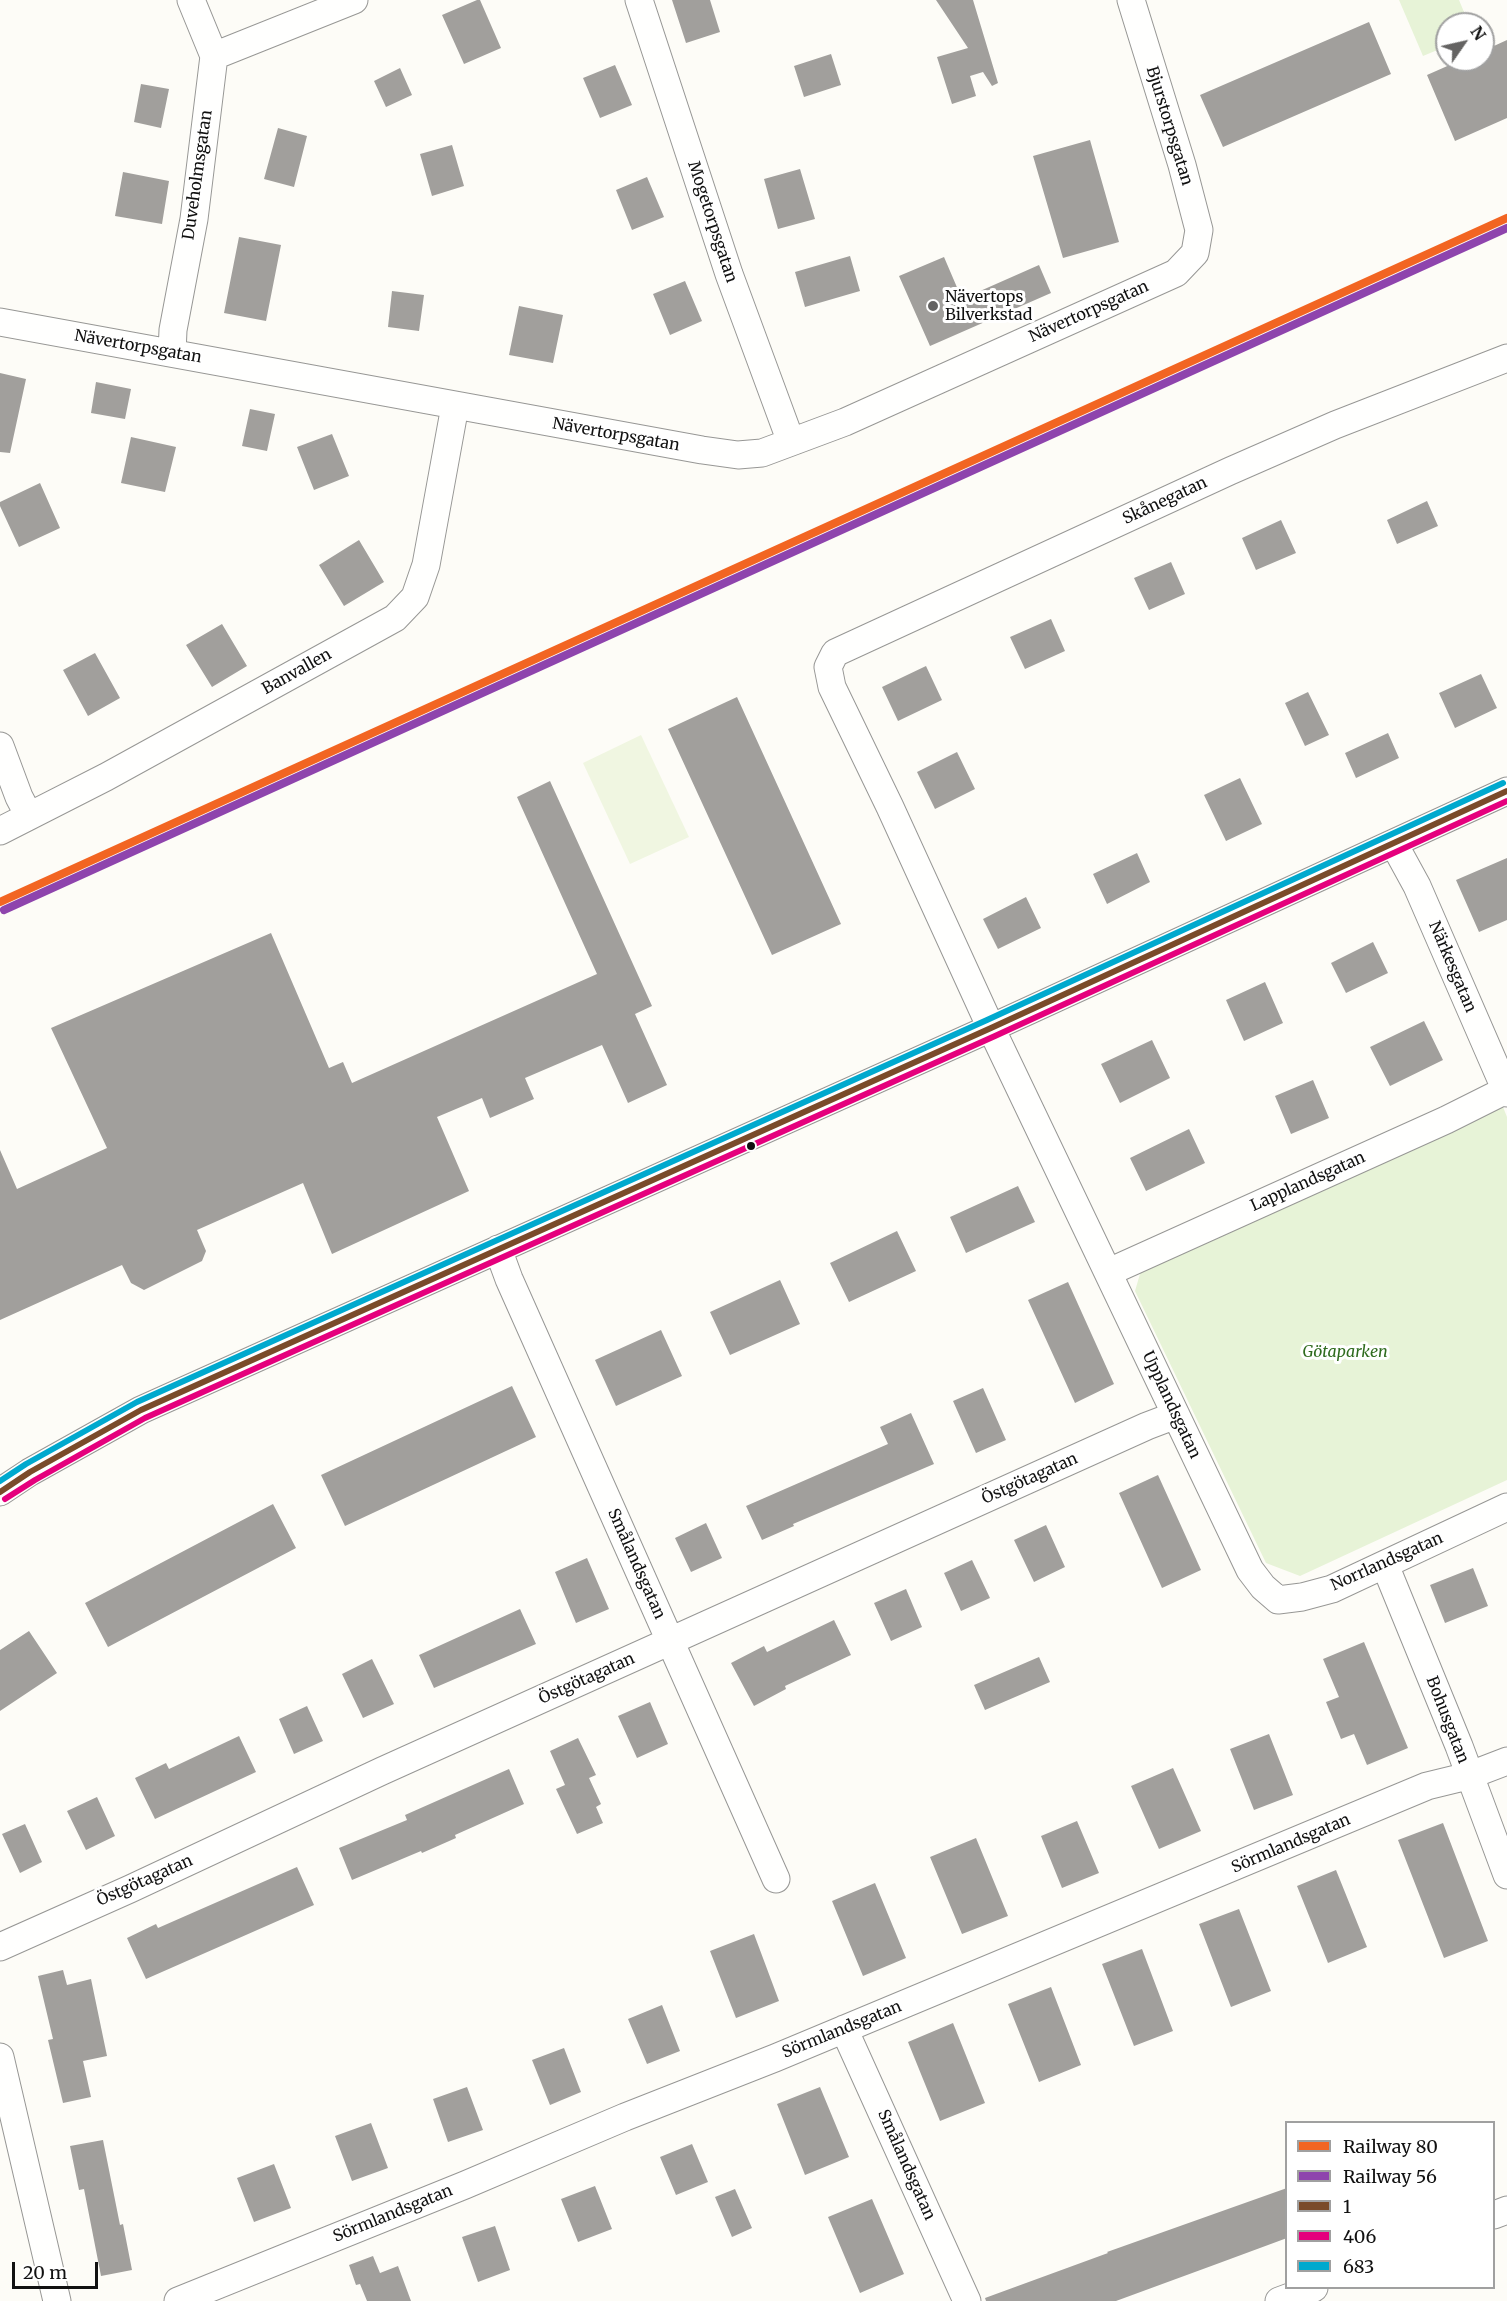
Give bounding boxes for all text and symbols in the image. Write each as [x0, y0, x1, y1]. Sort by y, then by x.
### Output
north arrow [1435, 12, 1495, 72]
text: N [1466, 22, 1490, 44]
street label: Bjurstorpsgatan [1142, 64, 1196, 188]
street label: Duveholmsgatan [179, 109, 217, 241]
street label: Mogetorpsgatan [683, 159, 741, 285]
street label: Nävertorpsgatan [1026, 277, 1152, 347]
place label: Nävertops Bilverkstad [945, 287, 1032, 325]
marker: Nävertops Bilverkstad [926, 299, 940, 313]
street label: Nävertorpsgatan [73, 326, 203, 368]
street label: Nävertorpsgatan [551, 414, 681, 456]
street label: Skånegatan [1120, 473, 1210, 529]
street label: Banvallen [259, 645, 335, 699]
street label: Närkesgatan [1424, 918, 1480, 1016]
unlabelled marker [745, 1140, 757, 1152]
street label: Lapplandsgatan [1248, 1148, 1368, 1216]
park label: Götaparken [1302, 1342, 1388, 1362]
street label: Upplandsgatan [1138, 1348, 1204, 1462]
street label: Östgötagatan [979, 1449, 1081, 1509]
street label: Smålandsgatan [603, 1506, 669, 1622]
street label: Norrlandsgatan [1328, 1529, 1446, 1595]
street label: Östgötagatan [536, 1649, 638, 1709]
street label: Bohusgatan [1422, 1674, 1472, 1766]
street label: Sörmlandsgatan [1229, 1810, 1353, 1878]
street label: Östgötagatan [94, 1851, 196, 1911]
street label: Sörmlandsgatan [779, 1997, 905, 2063]
street label: Smålandsgatan [873, 2107, 939, 2223]
legend [1285, 2121, 1495, 2289]
text: Railway 80 [1343, 2135, 1438, 2158]
text: Railway 56 [1343, 2165, 1437, 2188]
street label: Sörmlandsgatan [330, 2181, 456, 2247]
text: 1 [1343, 2195, 1351, 2218]
text: 406 [1343, 2225, 1376, 2248]
scale bar [15, 2250, 100, 2288]
text: 683 [1343, 2255, 1374, 2278]
text: 20 m [23, 2261, 67, 2284]

